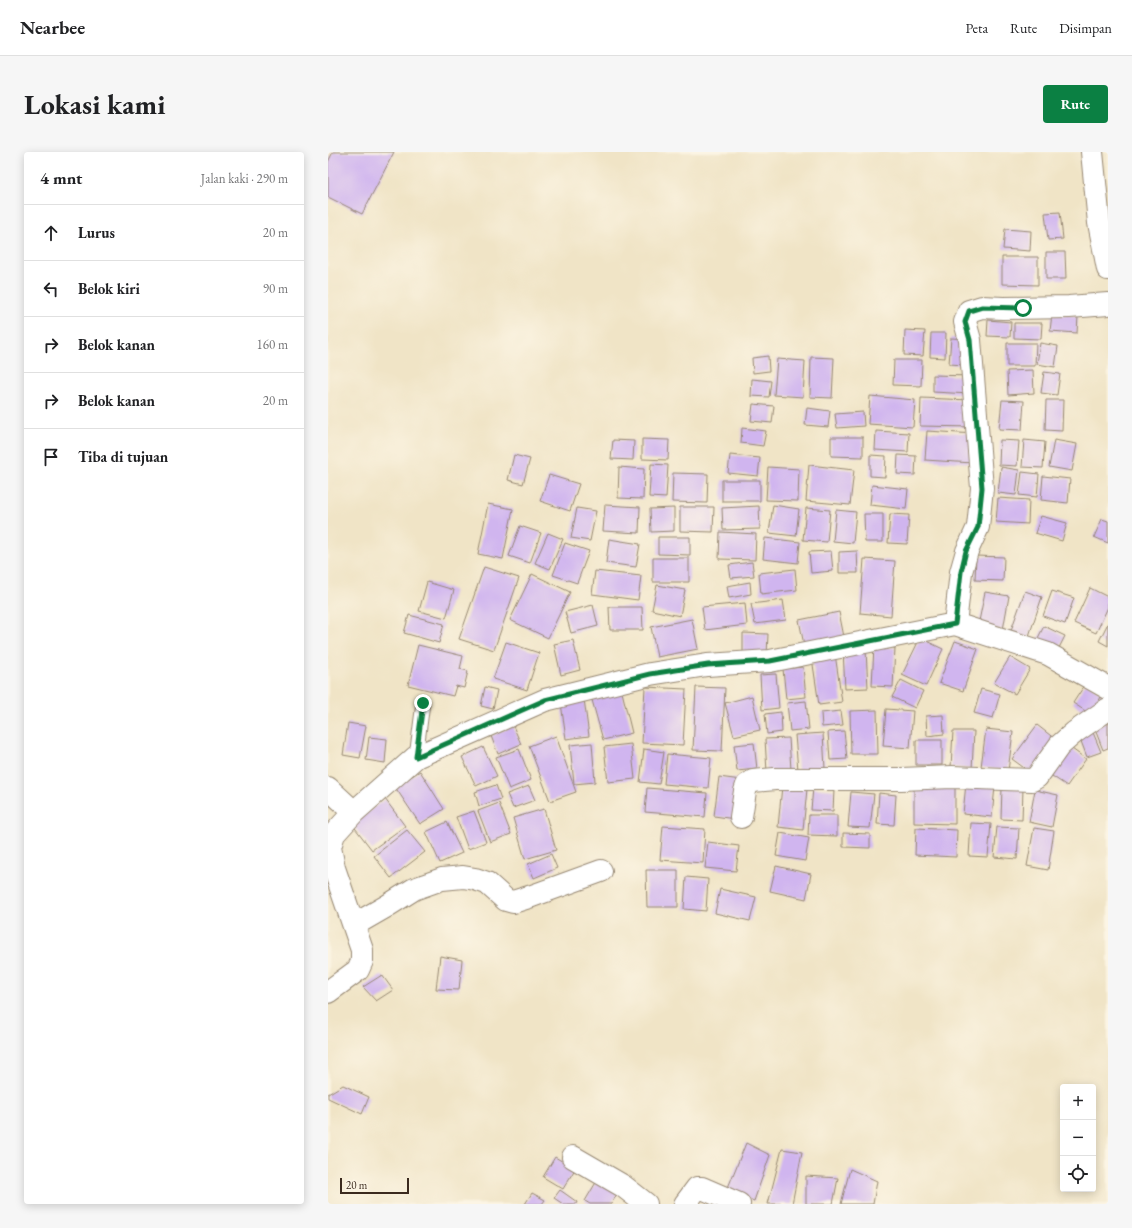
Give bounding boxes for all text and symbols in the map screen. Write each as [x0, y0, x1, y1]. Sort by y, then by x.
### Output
text: Nearbee [20, 15, 85, 40]
text: Peta [966, 19, 988, 37]
text: Rute [1010, 19, 1037, 37]
text: Disimpan [1059, 19, 1112, 37]
button: Rute [1043, 85, 1108, 123]
text: Lokasi kami [24, 86, 165, 122]
text: 4 mnt [40, 167, 82, 189]
text: Jalan kaki · 290 m [201, 170, 288, 187]
icon: ahead [40, 222, 62, 244]
text: Lurus [78, 223, 115, 242]
text: 20 m [263, 224, 288, 241]
icon: left [40, 278, 62, 300]
text: Belok kiri [78, 279, 140, 298]
text: 90 m [263, 280, 288, 297]
route start [1014, 299, 1032, 317]
icon: right [40, 334, 62, 356]
text: Belok kanan [78, 335, 155, 354]
text: 160 m [257, 336, 288, 353]
icon: right [40, 390, 62, 412]
text: Belok kanan [78, 391, 155, 410]
text: 20 m [263, 392, 288, 409]
icon: arrive [40, 446, 62, 468]
text: Tiba di tujuan [78, 447, 168, 466]
route end [414, 694, 432, 712]
map controls [1060, 1084, 1096, 1192]
button: + [1060, 1084, 1096, 1120]
button: − [1060, 1120, 1096, 1156]
button: locate [1060, 1156, 1096, 1192]
scale bar [340, 1176, 409, 1195]
text: 20 m [346, 1178, 367, 1192]

